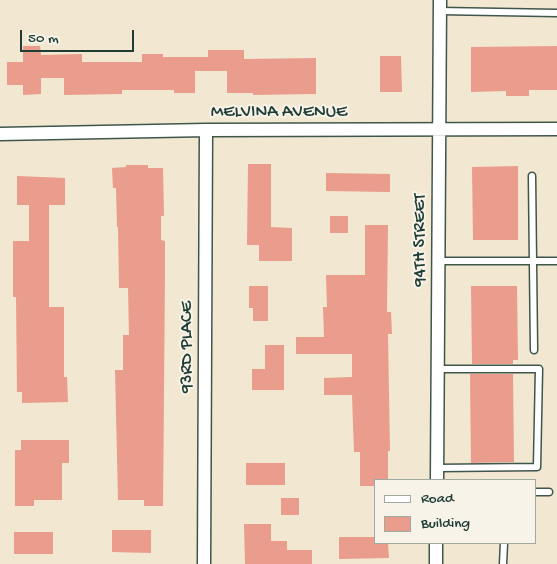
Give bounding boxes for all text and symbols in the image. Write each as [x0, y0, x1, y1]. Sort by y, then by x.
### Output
scale bar [22, 20, 136, 52]
text: 50 m [28, 30, 59, 48]
street label: MELVINA AVENUE [211, 102, 347, 124]
street label: 94TH STREET [410, 193, 432, 287]
street label: 93RD PLACE [177, 301, 199, 393]
legend [374, 479, 537, 544]
text: Road [421, 490, 454, 508]
text: Building [421, 515, 470, 533]

